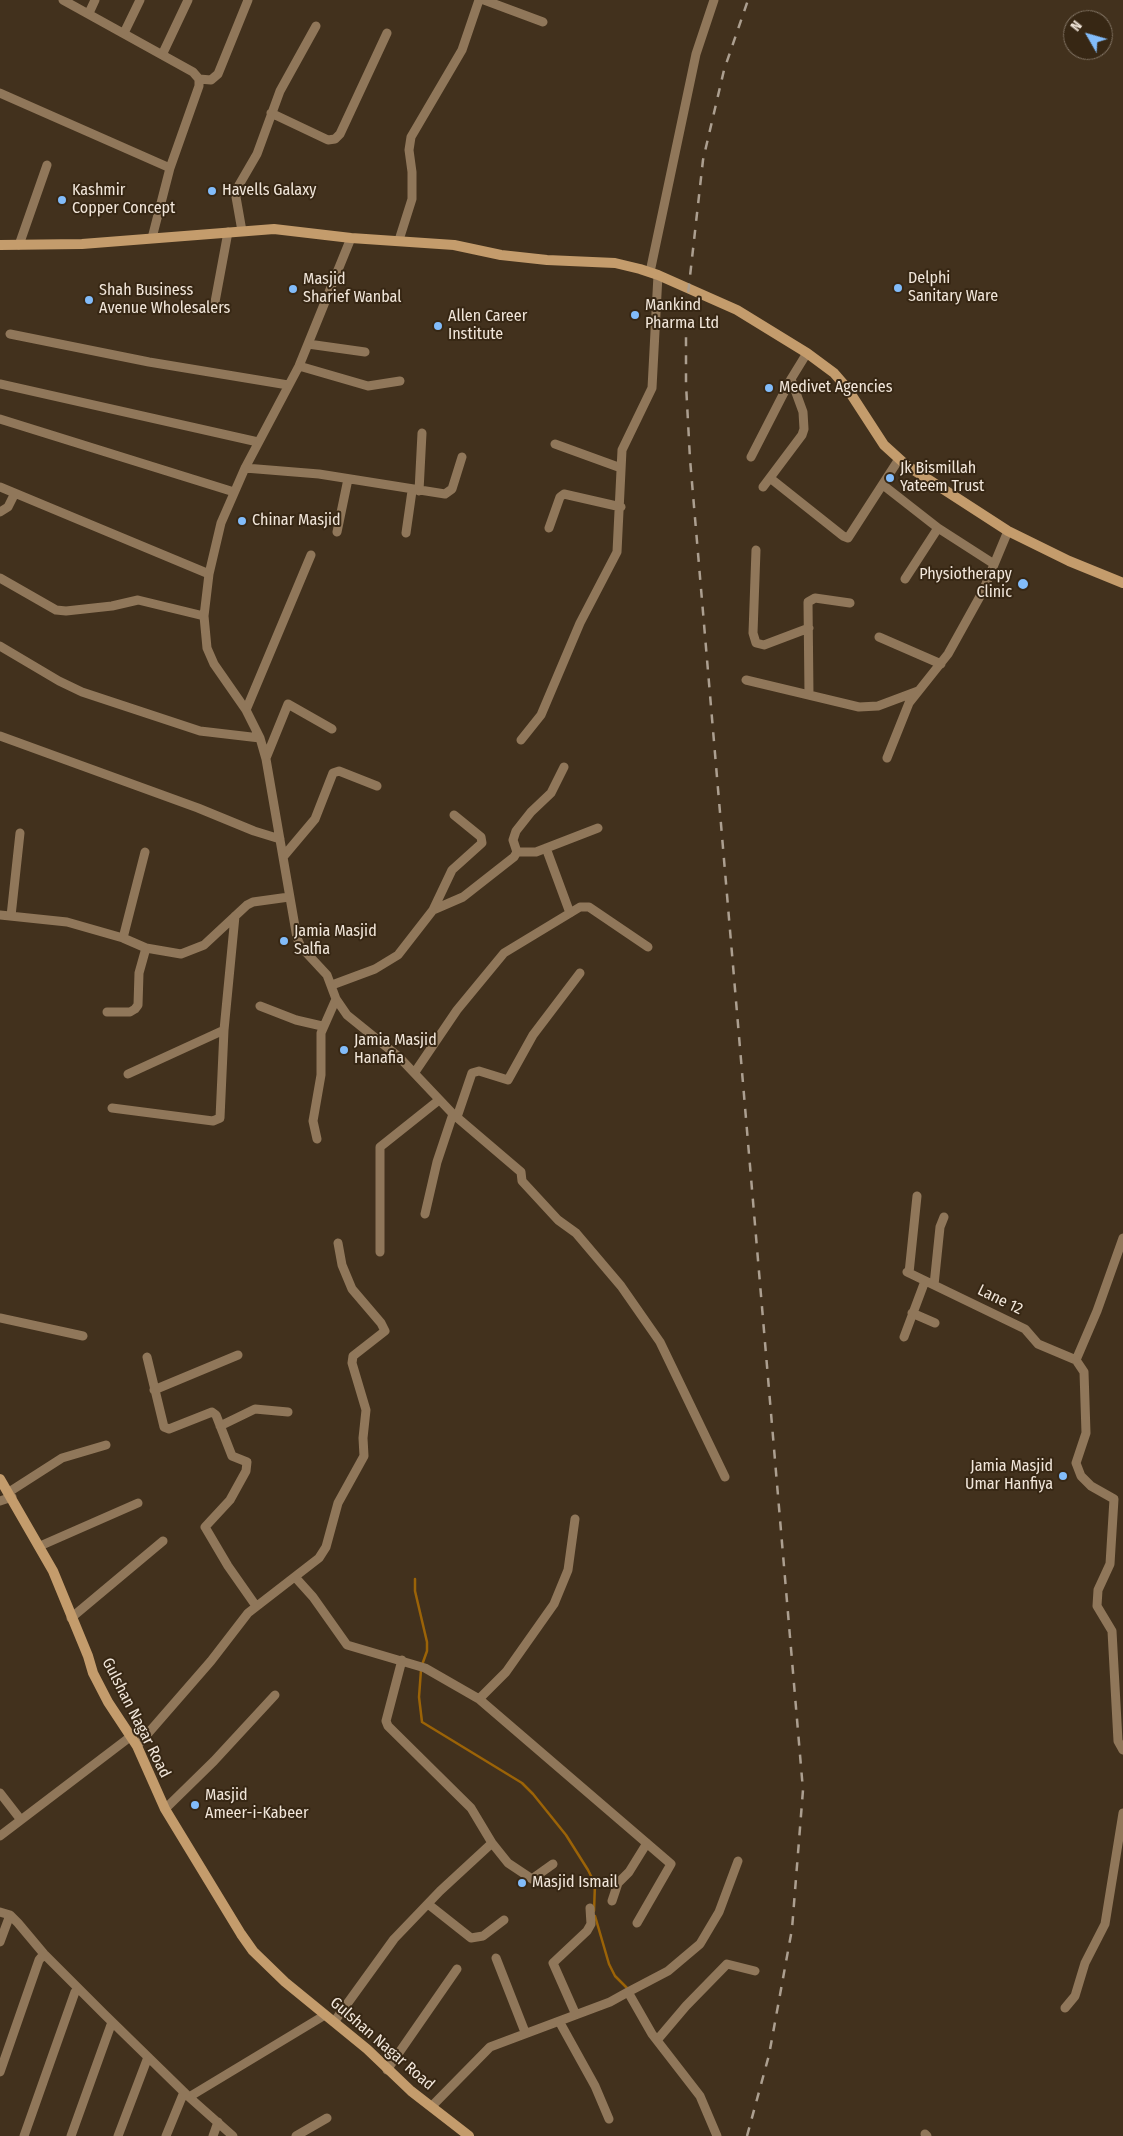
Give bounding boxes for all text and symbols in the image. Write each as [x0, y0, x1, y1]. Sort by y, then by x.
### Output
north arrow [1063, 10, 1113, 60]
text: N [1067, 18, 1086, 35]
place label: Kashmir Copper Concept [72, 181, 175, 219]
place label: Havells Galaxy [222, 181, 316, 201]
marker: Havells Galaxy [206, 185, 218, 197]
marker: Kashmir Copper Concept [56, 194, 68, 206]
place label: Delphi Sanitary Ware [908, 269, 998, 307]
place label: Masjid Sharief Wanbal [303, 270, 401, 308]
place label: Shah Business Avenue Wholesalers [99, 281, 230, 319]
marker: Delphi Sanitary Ware [892, 282, 904, 294]
marker: Masjid Sharief Wanbal [287, 283, 299, 295]
marker: Shah Business Avenue Wholesalers [83, 294, 95, 306]
place label: Mankind Pharma Ltd [645, 296, 719, 334]
place label: Allen Career Institute [448, 307, 527, 345]
marker: Mankind Pharma Ltd [629, 309, 641, 321]
marker: Allen Career Institute [432, 320, 444, 332]
place label: Medivet Agencies [779, 378, 892, 398]
marker: Medivet Agencies [763, 382, 775, 394]
place label: Jk Bismillah Yateem Trust [900, 459, 984, 497]
marker: Jk Bismillah Yateem Trust [884, 472, 896, 484]
place label: Chinar Masjid [252, 511, 341, 531]
marker: Chinar Masjid [236, 515, 248, 527]
place label: Physiotherapy Clinic [919, 565, 1012, 603]
marker: Physiotherapy Clinic [1016, 577, 1030, 591]
place label: Jamia Masjid Salfia [294, 922, 377, 960]
marker: Jamia Masjid Salfia [278, 935, 290, 947]
place label: Jamia Masjid Hanafia [354, 1031, 437, 1069]
marker: Jamia Masjid Hanafia [338, 1044, 350, 1056]
street label: Lane 12 [974, 1281, 1026, 1319]
place label: Jamia Masjid Umar Hanfiya [965, 1457, 1053, 1495]
marker: Jamia Masjid Umar Hanfiya [1057, 1470, 1069, 1482]
street label: Gulshan Nagar Road [97, 1655, 175, 1781]
place label: Masjid Ameer-i-Kabeer [205, 1786, 309, 1824]
marker: Masjid Ameer-i-Kabeer [189, 1799, 201, 1811]
place label: Masjid Ismail [532, 1873, 618, 1893]
marker: Masjid Ismail [516, 1877, 528, 1889]
street label: Gulshan Nagar Road [326, 1993, 438, 2095]

